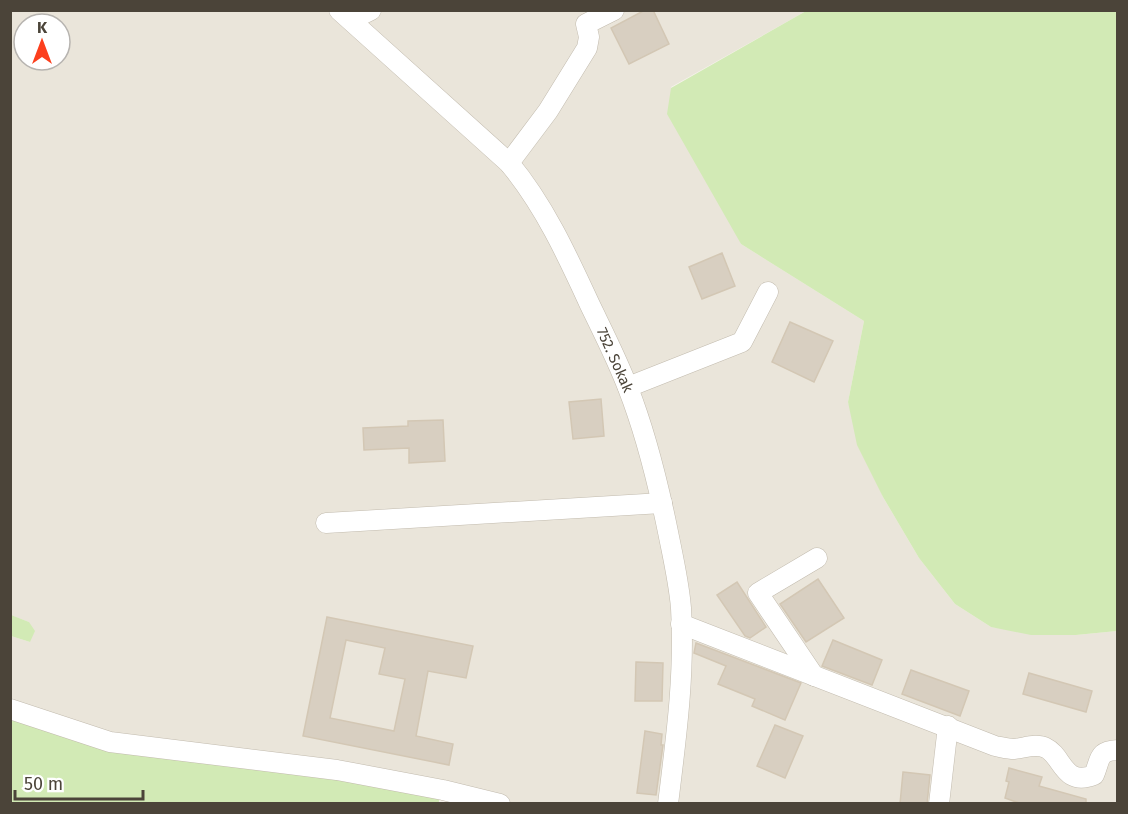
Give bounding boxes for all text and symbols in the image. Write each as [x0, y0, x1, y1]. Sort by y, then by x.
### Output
north arrow [12, 12, 72, 72]
text: K [37, 18, 48, 37]
street label: 752. Sokak [593, 325, 637, 395]
scale bar [15, 763, 142, 801]
text: 50 m [24, 773, 63, 795]

